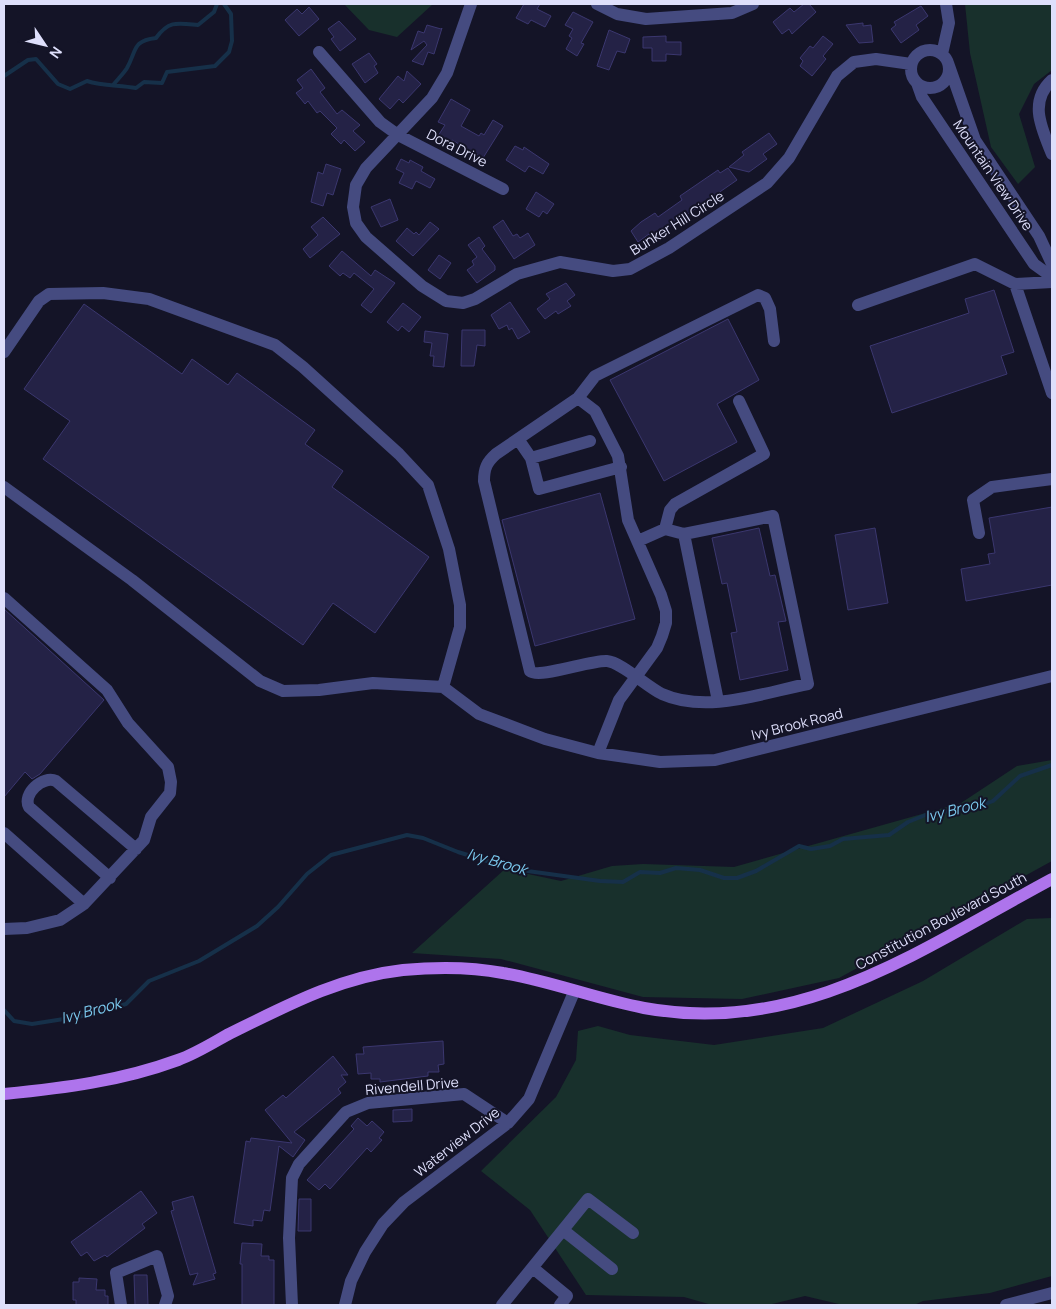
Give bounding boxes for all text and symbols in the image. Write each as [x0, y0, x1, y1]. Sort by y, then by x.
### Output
north arrow [20, 20, 70, 70]
text: N [45, 43, 67, 62]
street label: Mountain View Drive [949, 115, 1038, 234]
street label: Dora Drive [424, 124, 491, 171]
street label: Bunker Hill Circle [626, 186, 727, 259]
street label: Ivy Brook Road [749, 703, 845, 744]
water label: Ivy Brook [922, 791, 990, 827]
water label: Ivy Brook [465, 843, 532, 881]
street label: Constitution Boulevard South [852, 867, 1030, 974]
water label: Ivy Brook [58, 992, 126, 1029]
street label: Rivendell Drive [364, 1072, 459, 1099]
street label: Waterview Drive [410, 1102, 503, 1181]

